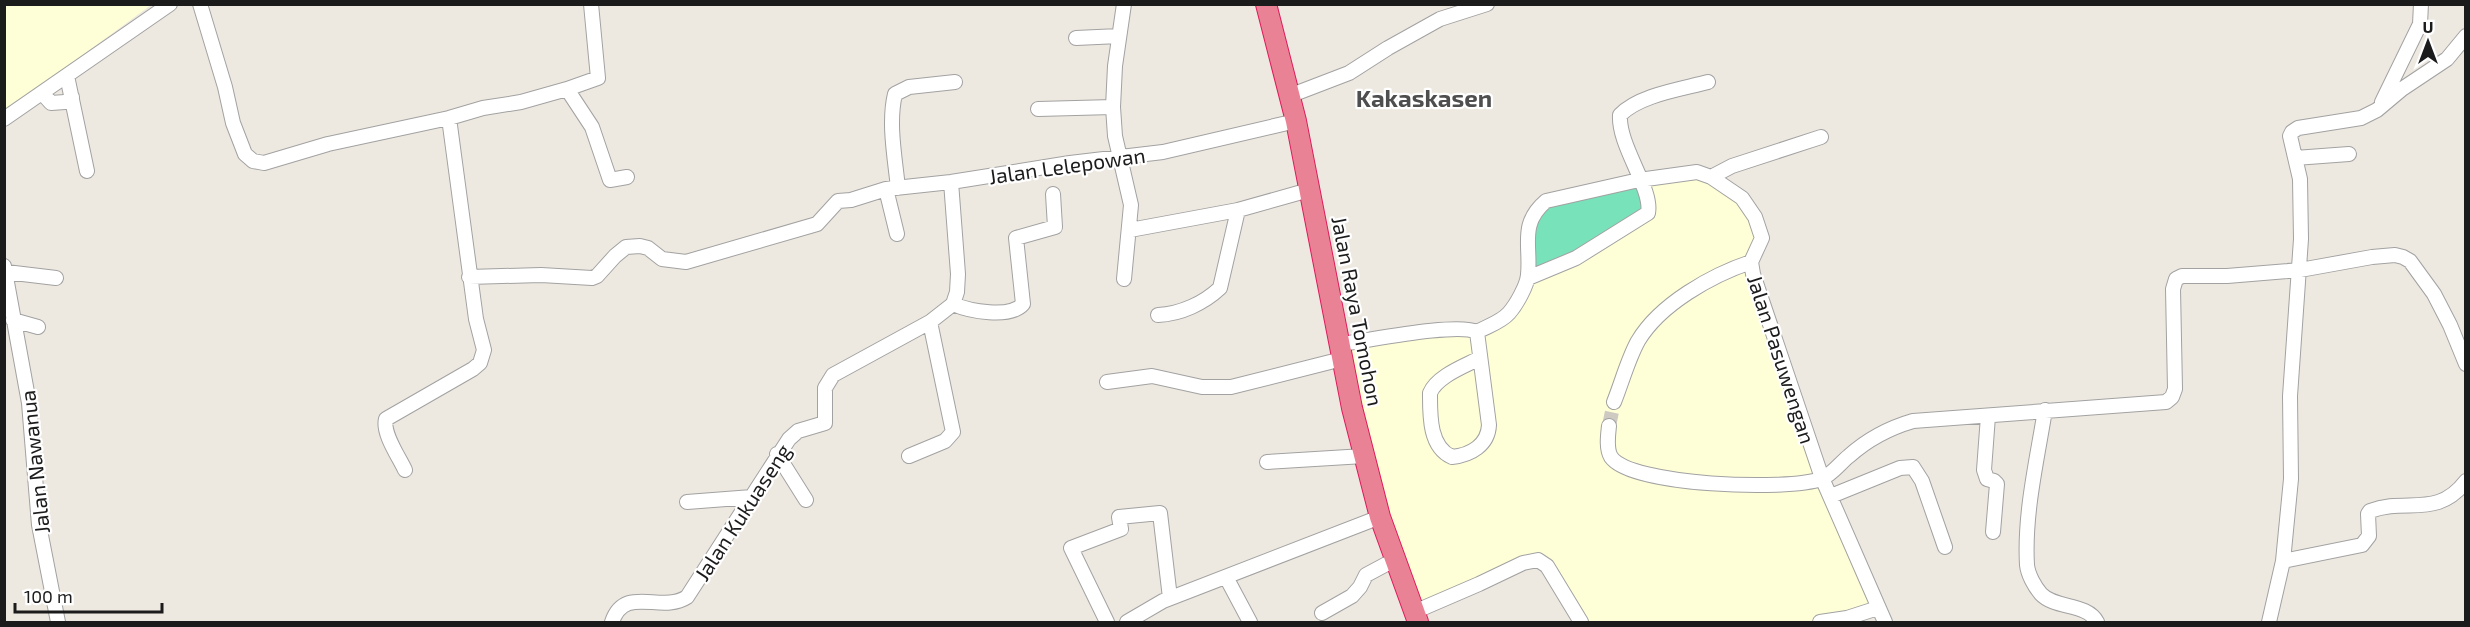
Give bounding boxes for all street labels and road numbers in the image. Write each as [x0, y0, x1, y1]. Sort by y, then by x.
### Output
street label: Jalan Lelepowan [987, 142, 1147, 188]
street label: Jalan Raya Tomohon [1327, 214, 1389, 408]
street label: Jalan Pasuwengan [1743, 272, 1821, 446]
street label: Jalan Nawanua [14, 389, 54, 535]
street label: Jalan Kukuaseng [689, 439, 796, 585]

